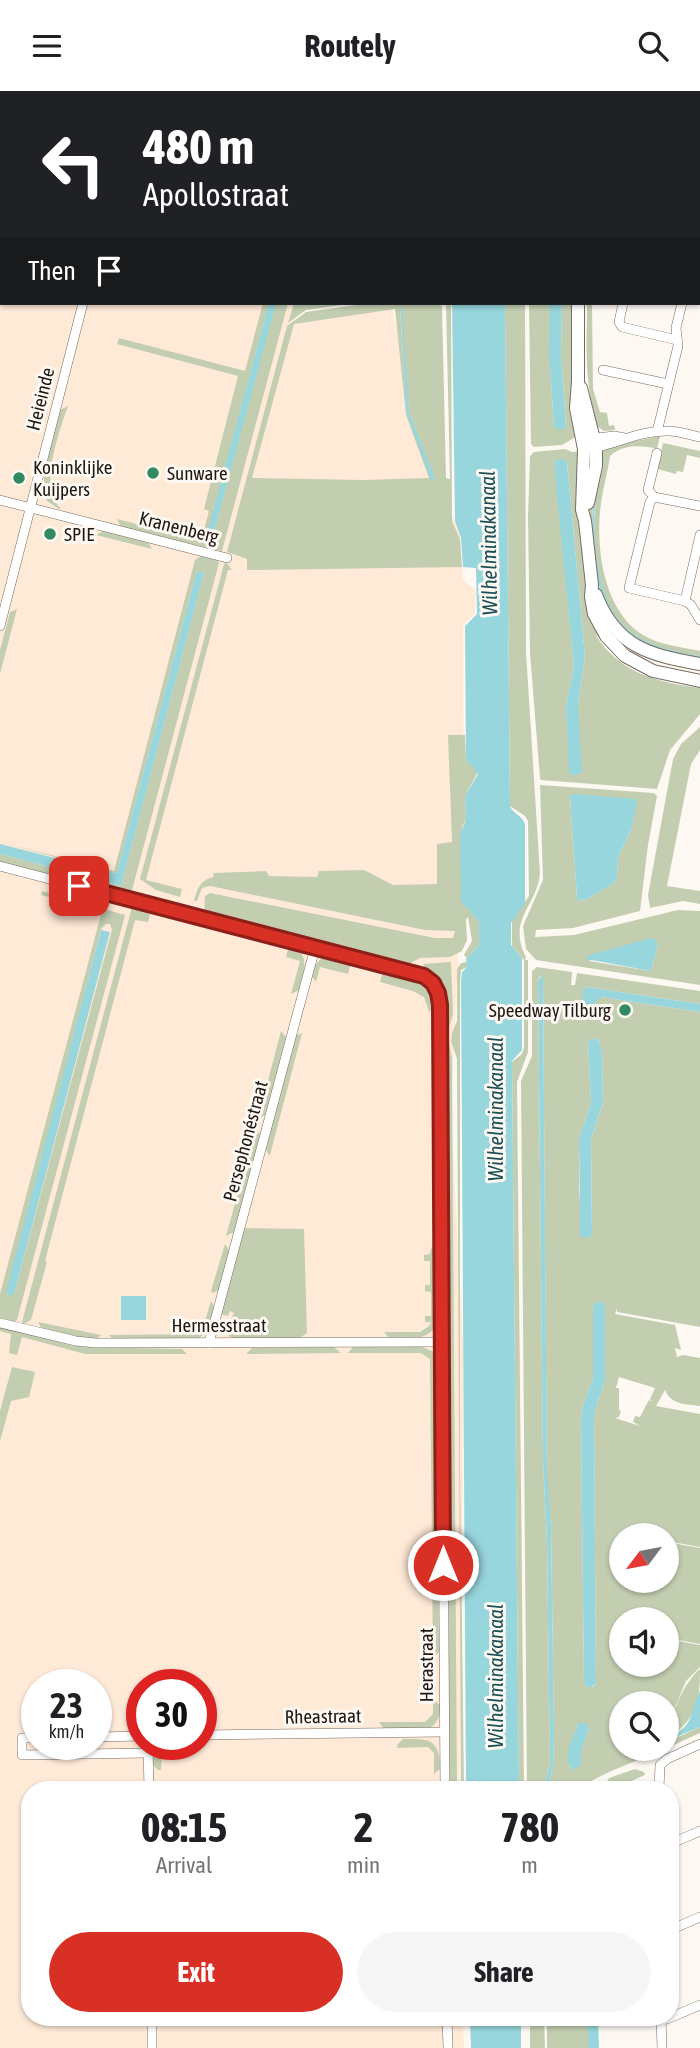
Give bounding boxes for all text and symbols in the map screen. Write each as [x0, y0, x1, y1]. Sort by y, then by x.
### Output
icon: menu [28, 27, 66, 65]
text: Routely [304, 27, 396, 64]
icon: search [634, 27, 672, 65]
text: 480 m [143, 118, 254, 174]
icon: left [28, 119, 119, 210]
text: Apollostraat [143, 176, 289, 213]
icon: arrive [90, 252, 128, 290]
text: Then [28, 256, 76, 286]
street label: Heieinde [22, 365, 58, 433]
place label: Koninklijke Kuijpers [33, 456, 112, 500]
place label: Sunware [167, 462, 228, 484]
marker: Sunware [145, 465, 161, 481]
marker: Koninklijke Kuijpers [11, 470, 27, 486]
water label: Wilhelminakanaal [475, 470, 501, 616]
street label: Kranenberg [137, 506, 222, 548]
place label: SPIE [64, 523, 94, 545]
marker: SPIE [42, 526, 58, 542]
pin [49, 856, 109, 916]
icon: arrive [60, 867, 98, 905]
place label: Speedway Tilburg [489, 999, 612, 1021]
marker: Speedway Tilburg [617, 1002, 633, 1018]
water label: Wilhelminakanaal [483, 1037, 507, 1181]
street label: Persephonéstraat [218, 1078, 272, 1204]
street label: Hermesstraat [172, 1314, 266, 1336]
north arrow [609, 1523, 679, 1593]
map controls [609, 1523, 679, 1761]
position arrow [406, 1528, 480, 1602]
water label: Wilhelminakanaal [483, 1604, 507, 1748]
button: sound [609, 1607, 679, 1677]
street label: Herastraat [415, 1628, 437, 1702]
speed limit sign: 30 [126, 1669, 217, 1760]
text: 23 [50, 1685, 83, 1725]
button: search [609, 1691, 679, 1761]
street label: Rheastraat [284, 1704, 362, 1728]
text: km/h [49, 1721, 84, 1742]
text: 08:15 [141, 1803, 227, 1851]
text: 2 [354, 1803, 373, 1851]
text: 780 [500, 1803, 559, 1851]
text: Arrival [156, 1852, 212, 1878]
text: min [347, 1852, 380, 1878]
text: m [521, 1852, 538, 1878]
button: Exit [49, 1932, 343, 2012]
button: Share [357, 1932, 651, 2012]

